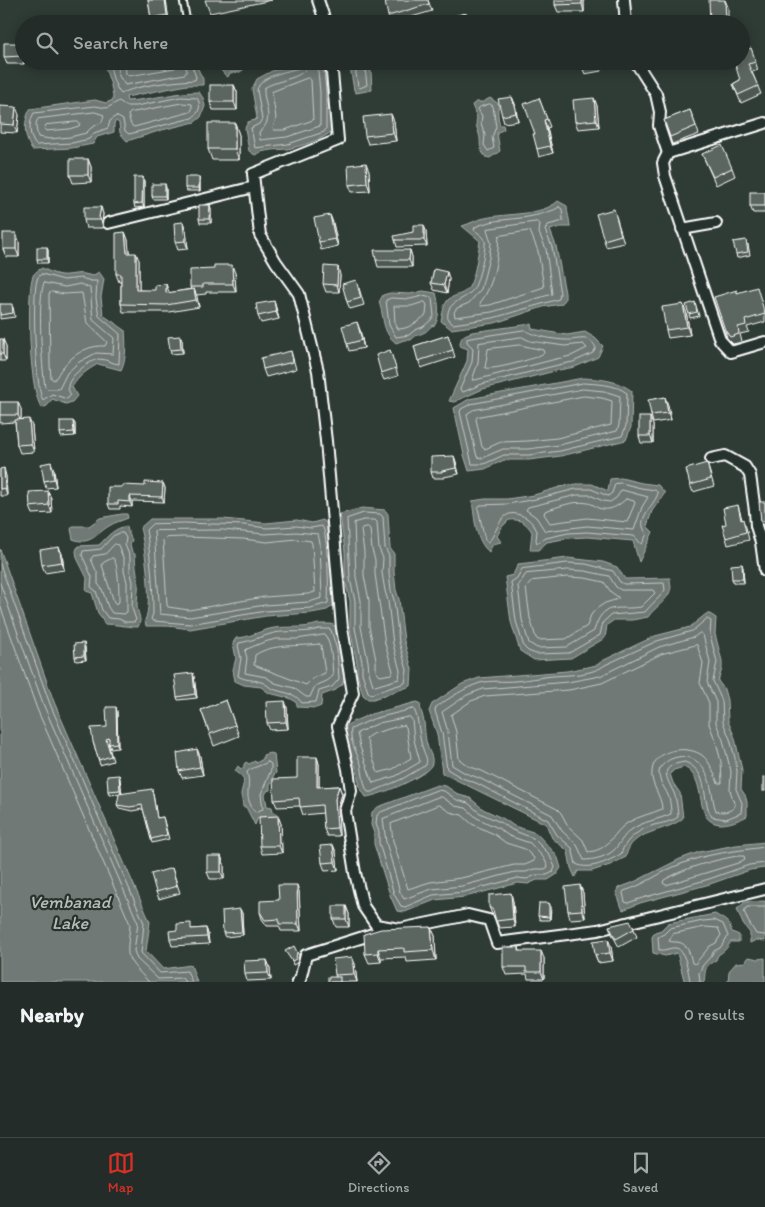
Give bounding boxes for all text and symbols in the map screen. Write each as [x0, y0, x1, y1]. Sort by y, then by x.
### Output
search box [15, 15, 750, 70]
icon: search [33, 29, 61, 57]
text: Search here [73, 31, 168, 54]
water label: Vembanad Lake [29, 891, 113, 934]
text: Nearby [20, 1002, 84, 1027]
text: 0 results [684, 1005, 745, 1024]
tab: Map [107, 1149, 135, 1196]
tab: Directions [348, 1149, 409, 1196]
tab: Saved [623, 1149, 658, 1196]

